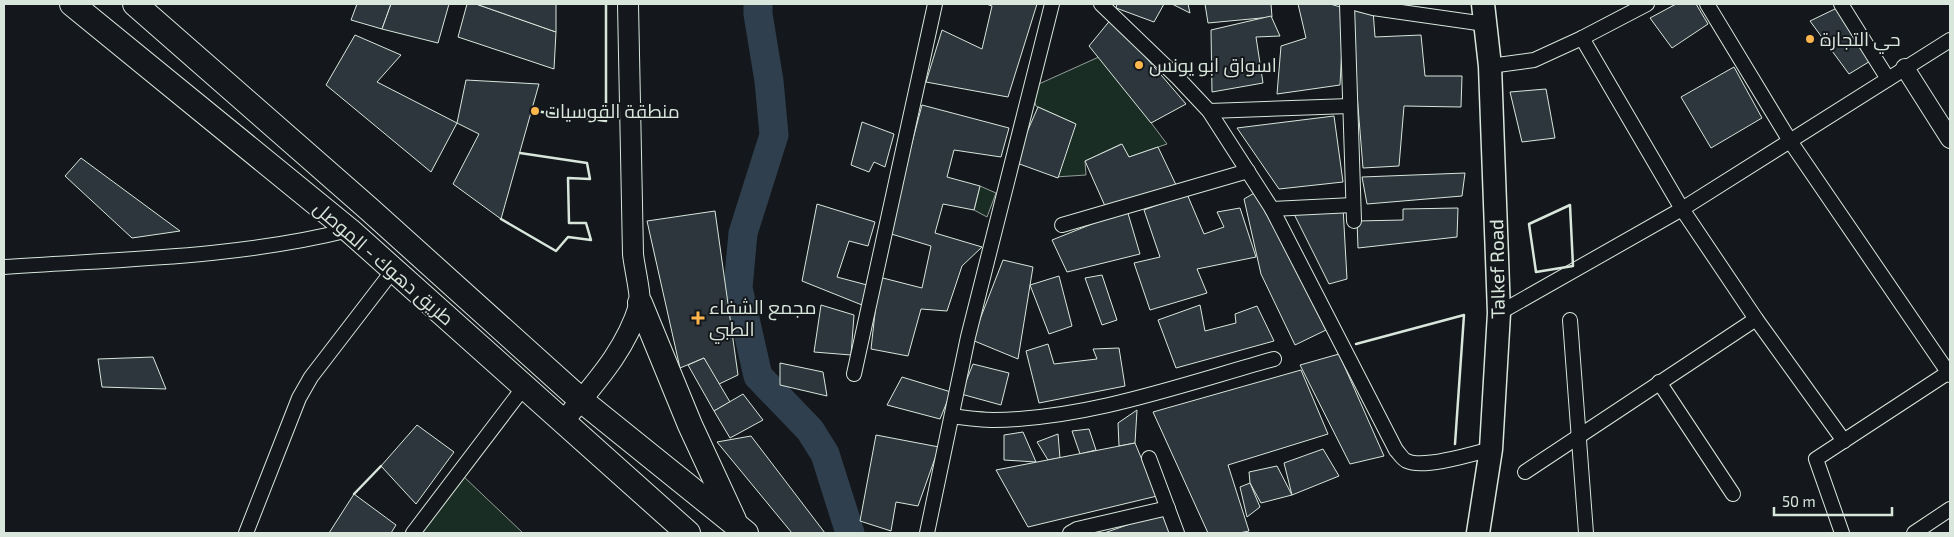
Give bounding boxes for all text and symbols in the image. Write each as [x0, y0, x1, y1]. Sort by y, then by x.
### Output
place label: حي التجارة [1820, 27, 1901, 54]
marker: حي التجارة [1804, 33, 1816, 45]
place label: اسواق ابو يونس [1149, 53, 1277, 78]
marker: اسواق ابو يونس [1133, 59, 1145, 71]
place label: منطقة القوسيات [545, 99, 680, 123]
marker: منطقة القوسيات [529, 105, 541, 117]
street label: طريق دهوك - الموصل [308, 196, 459, 331]
street label: Talkef Road [1484, 219, 1509, 319]
place label: مجمع الشفاء الطبي [709, 295, 816, 344]
marker: مجمع الشفاء الطبي [691, 311, 705, 325]
scale bar [1774, 484, 1892, 516]
text: 50 m [1782, 492, 1816, 510]

